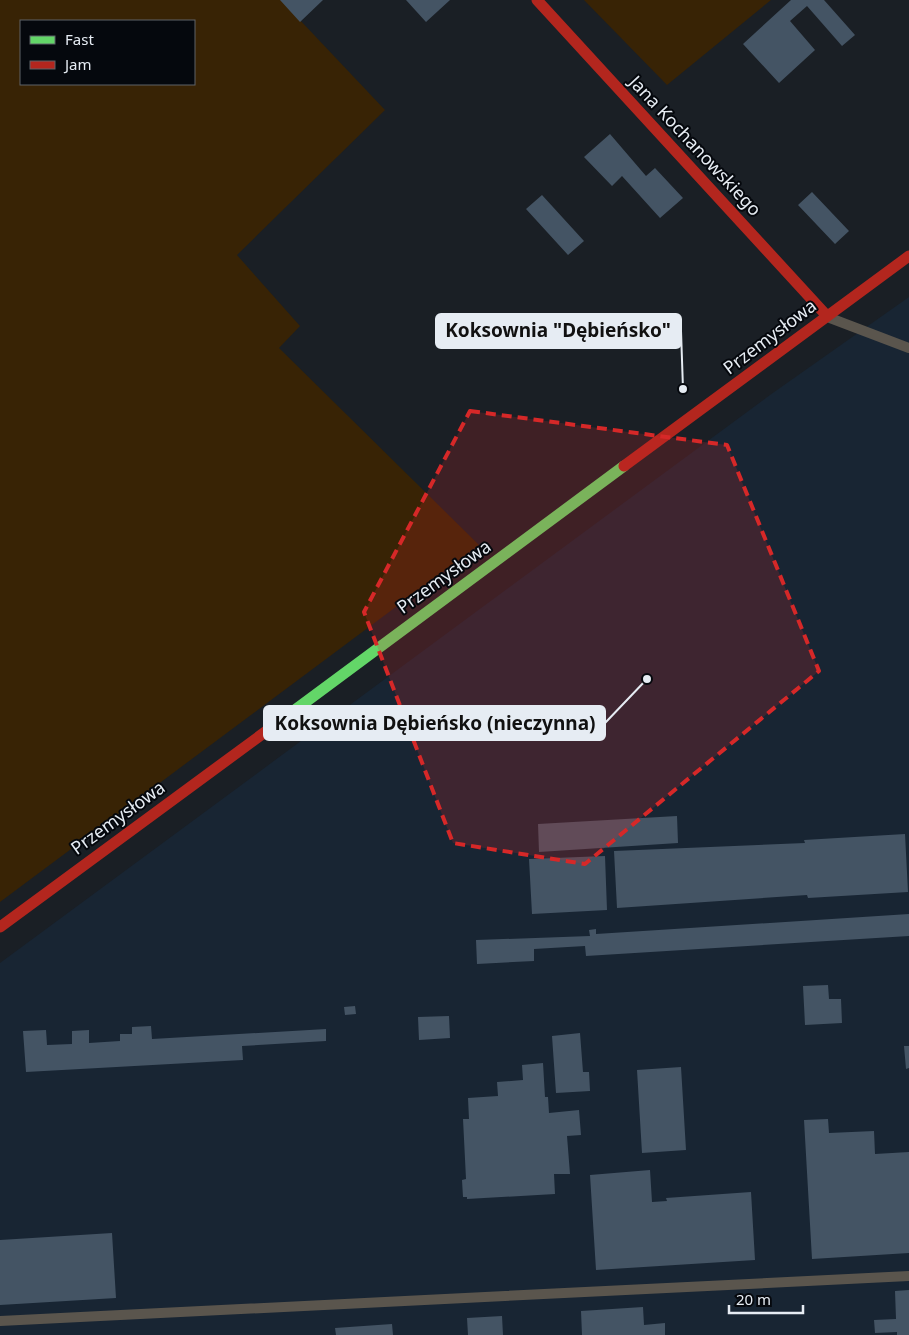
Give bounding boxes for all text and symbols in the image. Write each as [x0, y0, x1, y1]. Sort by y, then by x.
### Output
legend [20, 20, 195, 85]
text: Fast [65, 29, 94, 49]
text: Jam [63, 54, 92, 74]
street label: Jana Kochanowskiego [623, 69, 767, 221]
street label: Przemysłowa [718, 293, 821, 379]
callout: Koksownia "Dębieńsko" [436, 314, 681, 348]
text: Koksownia "Dębieńsko" [445, 317, 671, 343]
street label: Przemysłowa [391, 534, 495, 619]
callout: Koksownia Dębieńsko (nieczynna) [264, 706, 605, 740]
text: Koksownia Dębieńsko (nieczynna) [275, 710, 595, 736]
street label: Przemysłowa [65, 775, 169, 860]
scale bar [729, 1282, 803, 1314]
text: 20 m [736, 1289, 771, 1309]

